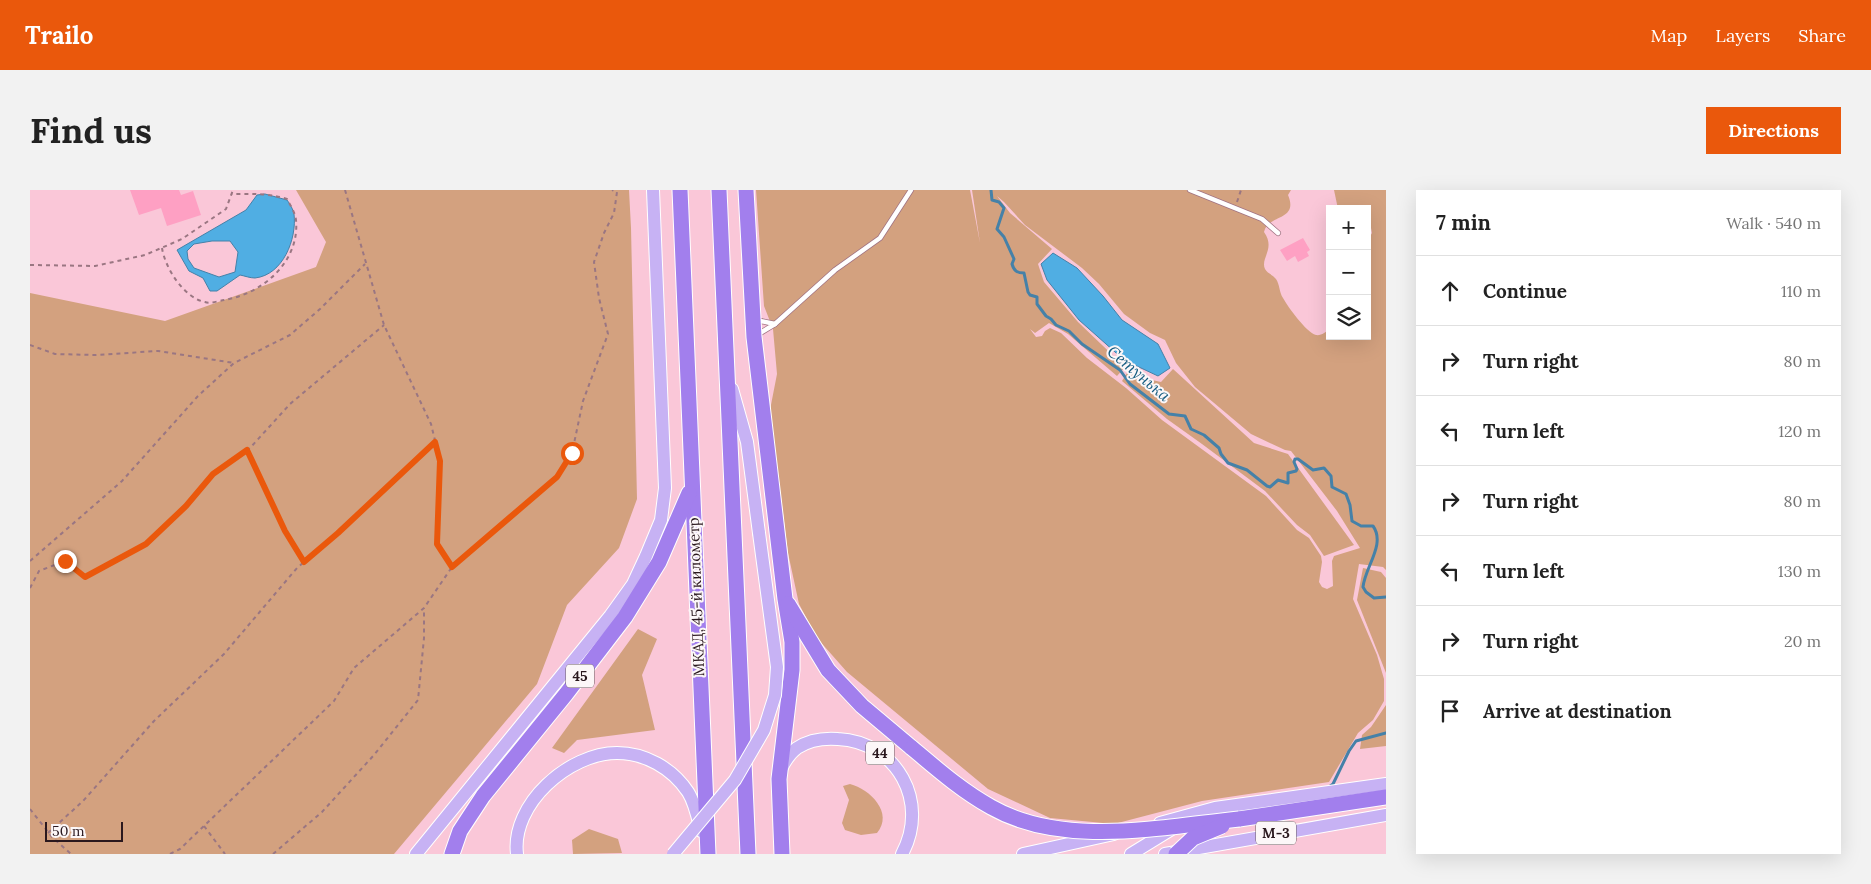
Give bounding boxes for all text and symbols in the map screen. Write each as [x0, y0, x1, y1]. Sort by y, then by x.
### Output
text: Trailo [25, 20, 93, 51]
text: Map [1651, 24, 1687, 47]
text: Layers [1715, 24, 1770, 47]
text: Share [1798, 24, 1846, 47]
button: Directions [1706, 107, 1841, 154]
text: Find us [30, 108, 152, 153]
map controls [1326, 205, 1371, 340]
button: + [1326, 205, 1371, 250]
text: 7 min [1436, 209, 1491, 236]
text: Walk · 540 m [1726, 213, 1821, 233]
button: − [1326, 250, 1371, 295]
icon: ahead [1436, 277, 1464, 305]
text: Continue [1483, 279, 1567, 303]
text: 110 m [1781, 281, 1821, 301]
button: layers [1326, 295, 1371, 340]
water label: Сетунька [1103, 341, 1175, 405]
icon: right [1436, 347, 1464, 375]
text: Turn right [1483, 349, 1579, 373]
text: 80 m [1784, 351, 1821, 371]
icon: left [1436, 417, 1464, 445]
text: Turn left [1483, 419, 1564, 443]
text: 120 m [1778, 421, 1821, 441]
route start [561, 442, 584, 465]
icon: right [1436, 487, 1464, 515]
text: Turn right [1483, 489, 1579, 513]
text: 80 m [1784, 491, 1821, 511]
street label: МКАД, 45-й километр [684, 517, 708, 677]
route end [54, 550, 77, 573]
icon: left [1436, 557, 1464, 585]
text: Turn left [1483, 559, 1564, 583]
text: 130 m [1778, 561, 1821, 581]
icon: right [1436, 627, 1464, 655]
text: Turn right [1483, 629, 1579, 653]
text: 20 m [1784, 631, 1821, 651]
road number: 45 [566, 664, 594, 688]
icon: arrive [1436, 697, 1464, 725]
text: Arrive at destination [1483, 699, 1672, 723]
road number: 44 [866, 742, 894, 764]
scale bar [45, 819, 122, 842]
text: 50 m [52, 822, 85, 840]
road number: М-3 [1256, 822, 1296, 844]

